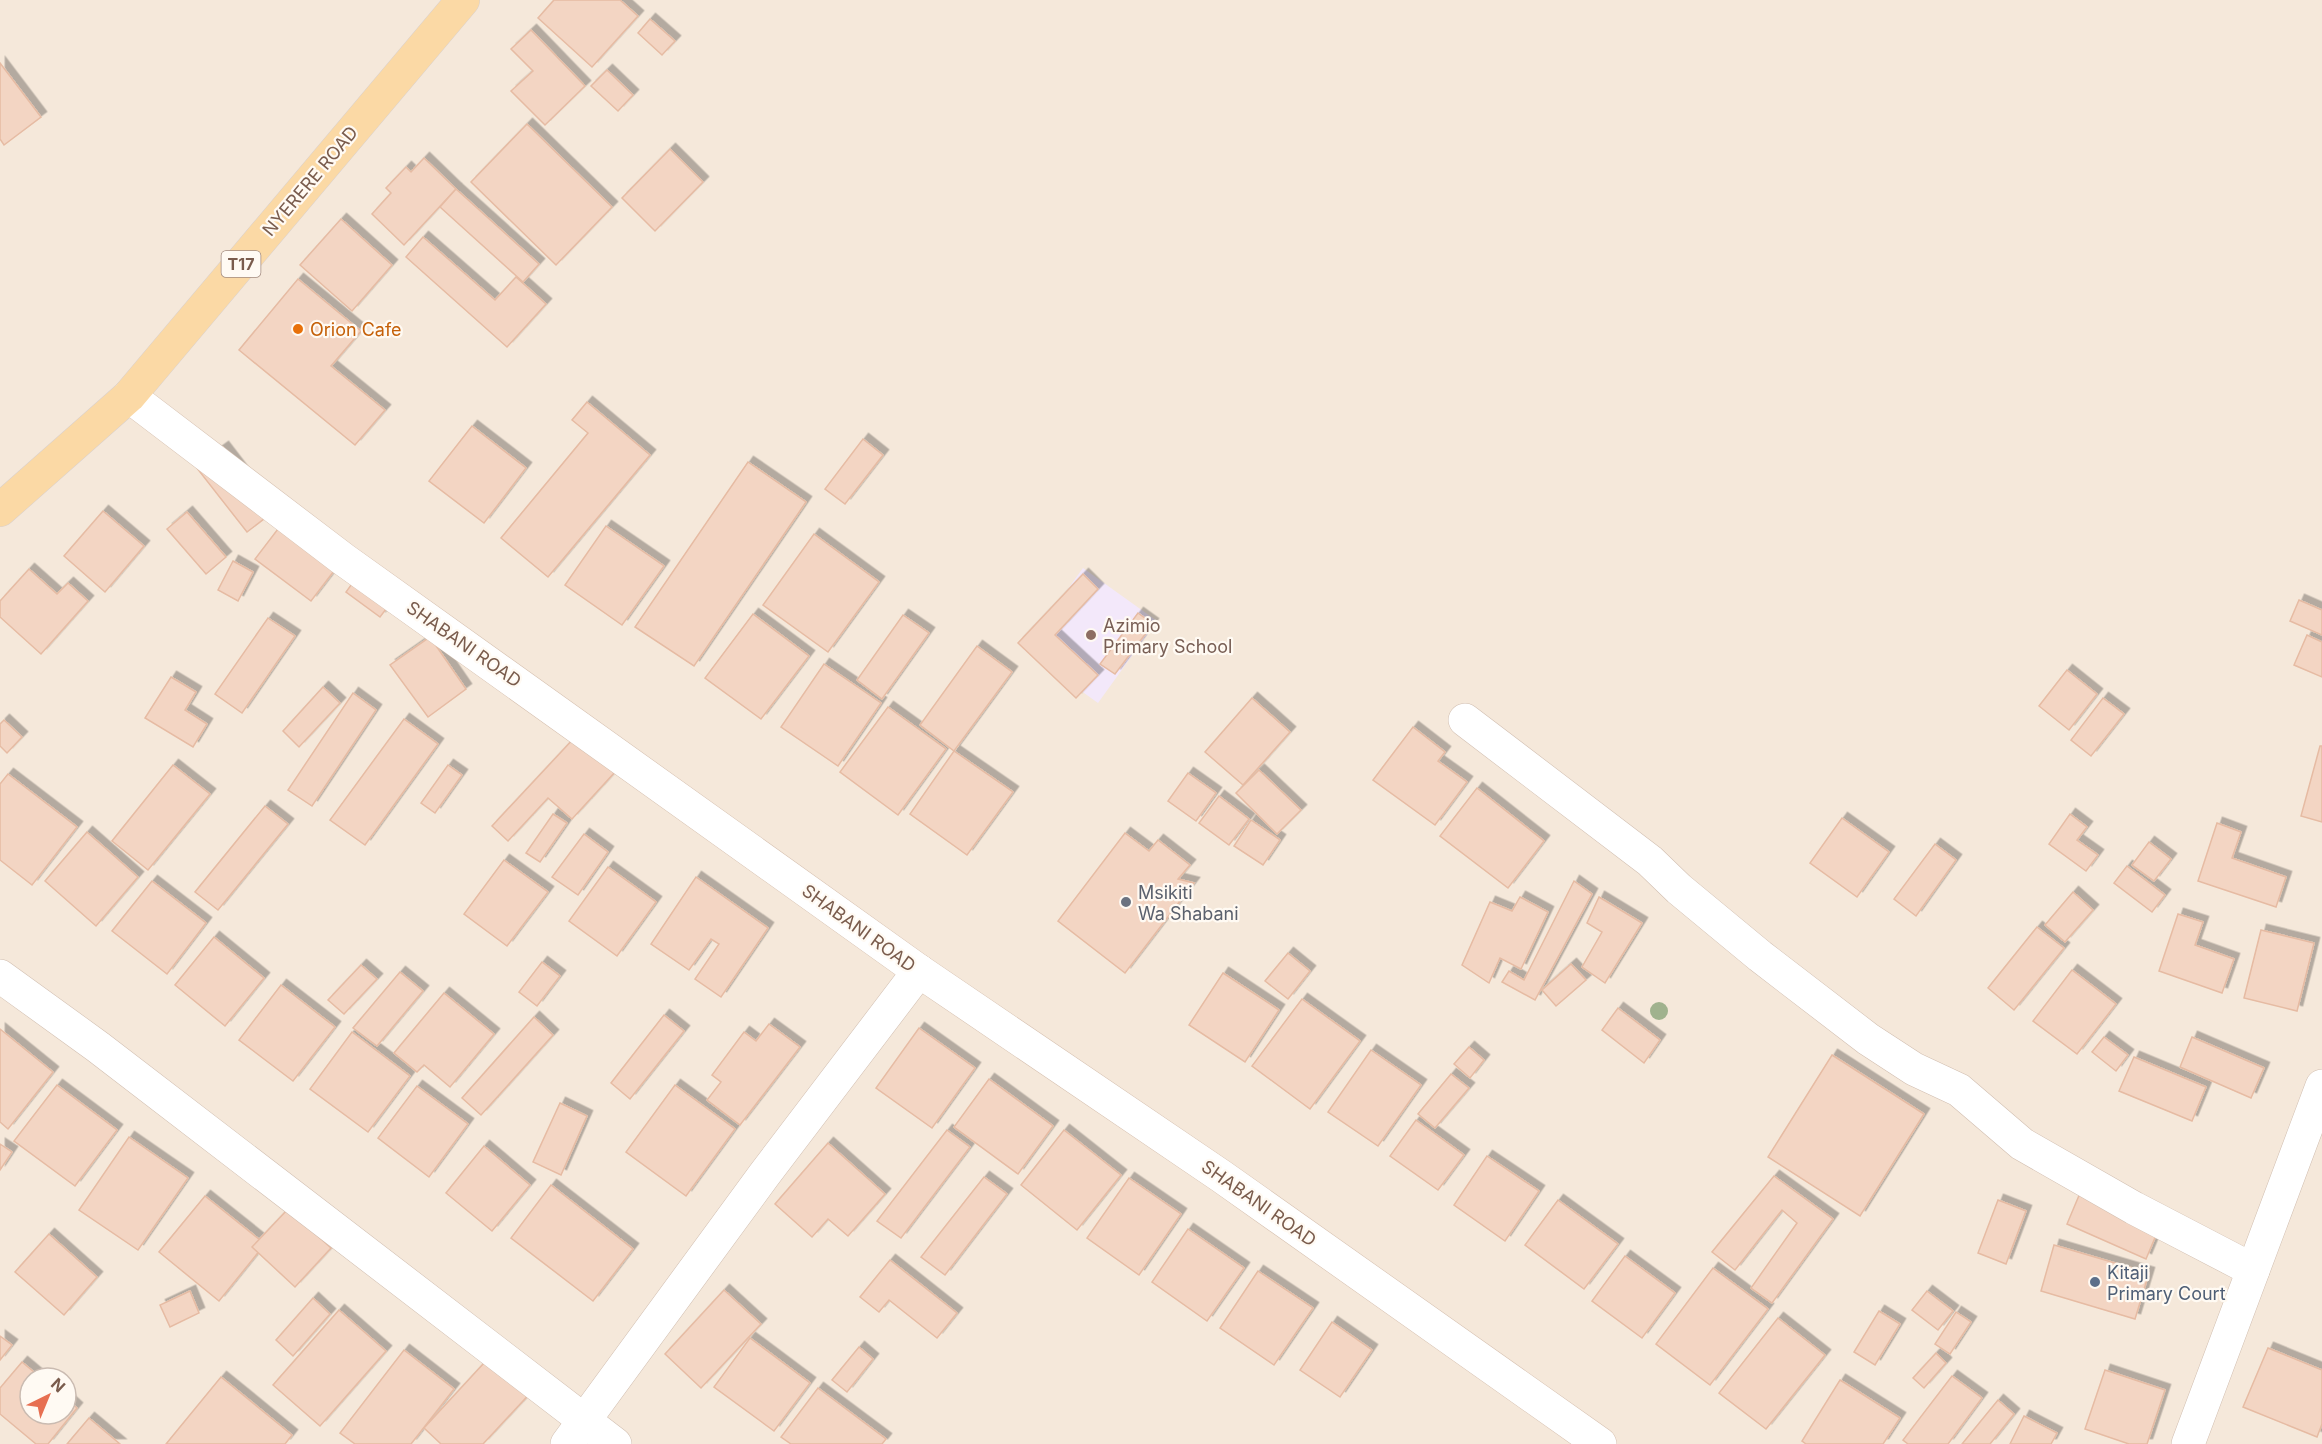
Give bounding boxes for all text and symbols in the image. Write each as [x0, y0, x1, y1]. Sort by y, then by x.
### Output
street label: NYERERE ROAD [258, 122, 362, 240]
road number: T17 [222, 251, 260, 277]
place label: Orion Cafe [310, 319, 402, 340]
marker: Orion Cafe [291, 322, 305, 336]
street label: SHABANI ROAD [403, 597, 525, 691]
place label: Azimio Primary School [1103, 615, 1232, 657]
marker: Azimio Primary School [1084, 628, 1098, 642]
street label: SHABANI ROAD [798, 880, 920, 976]
place label: Msikiti Wa Shabani [1138, 882, 1239, 924]
marker: Msikiti Wa Shabani [1119, 895, 1133, 909]
street label: SHABANI ROAD [1198, 1156, 1320, 1250]
place label: Kitaji Primary Court [2107, 1262, 2226, 1304]
marker: Kitaji Primary Court [2088, 1275, 2102, 1289]
north arrow [18, 1366, 78, 1426]
text: N [47, 1374, 70, 1397]

